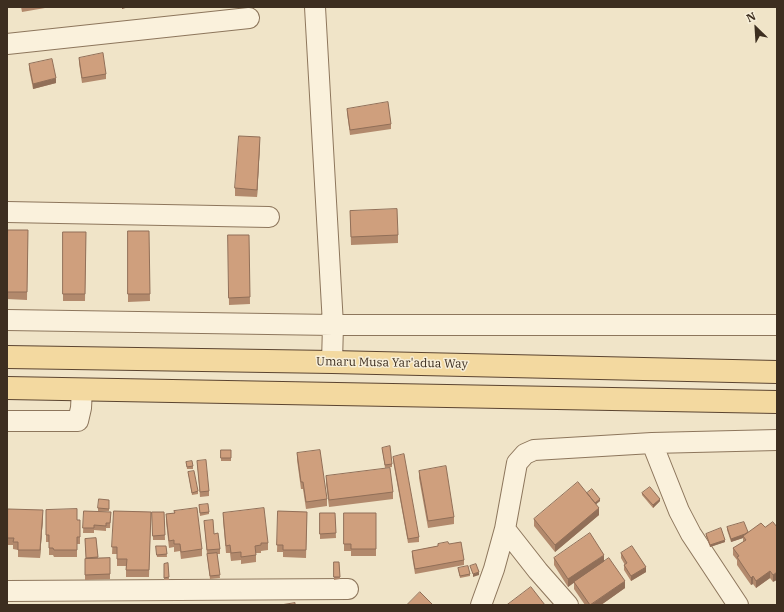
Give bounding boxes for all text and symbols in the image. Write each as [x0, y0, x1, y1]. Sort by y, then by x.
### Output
north arrow [736, 8, 776, 48]
text: N [744, 9, 758, 25]
street label: Umaru Musa Yar'adua Way [316, 354, 468, 372]

